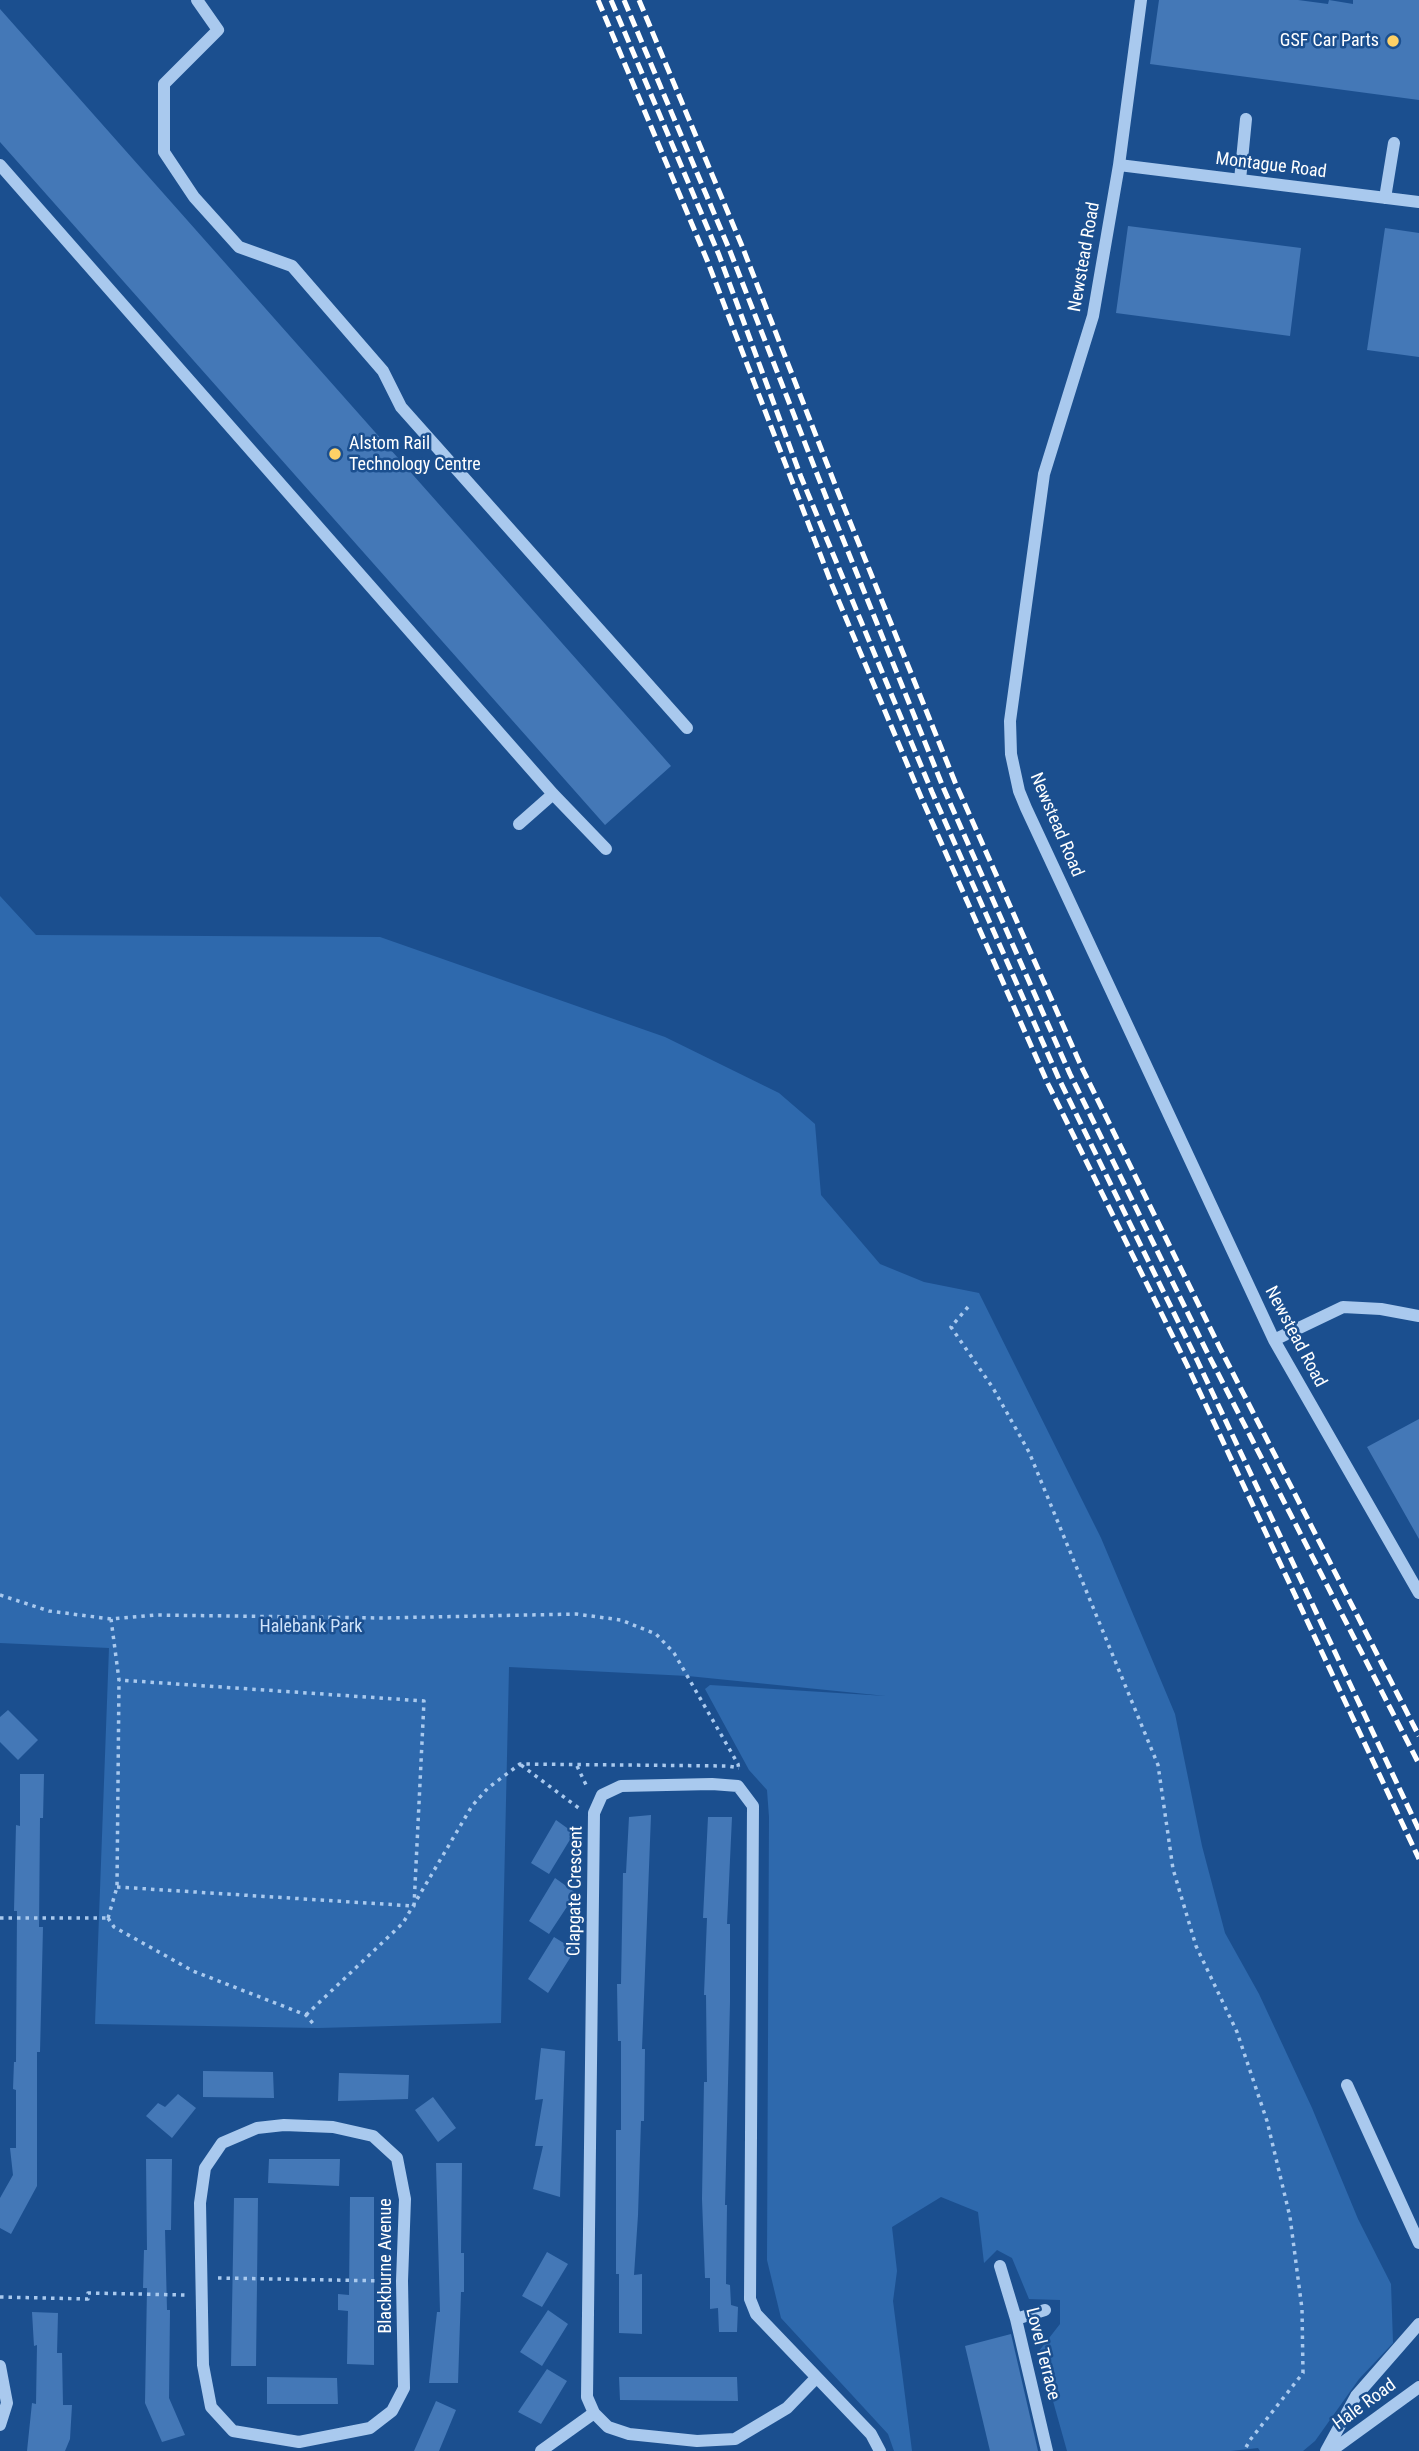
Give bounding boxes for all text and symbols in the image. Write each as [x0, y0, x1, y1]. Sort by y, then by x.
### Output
place label: GSF Car Parts [1280, 30, 1379, 52]
marker: GSF Car Parts [1385, 33, 1401, 49]
street label: Montague Road [1214, 148, 1328, 184]
street label: Newstead Road [1065, 200, 1105, 314]
place label: Alstom Rail Technology Centre [349, 433, 481, 476]
marker: Alstom Rail Technology Centre [327, 446, 343, 462]
street label: Newstead Road [1024, 770, 1088, 880]
street label: Newstead Road [1259, 1283, 1331, 1391]
park label: Halebank Park [260, 1616, 362, 1638]
street label: Clapgate Crescent [564, 1826, 588, 1956]
street label: Blackburne Avenue [375, 2198, 397, 2334]
street label: Lovel Terrace [1020, 2305, 1064, 2403]
street label: Hale Road [1329, 2375, 1401, 2435]

